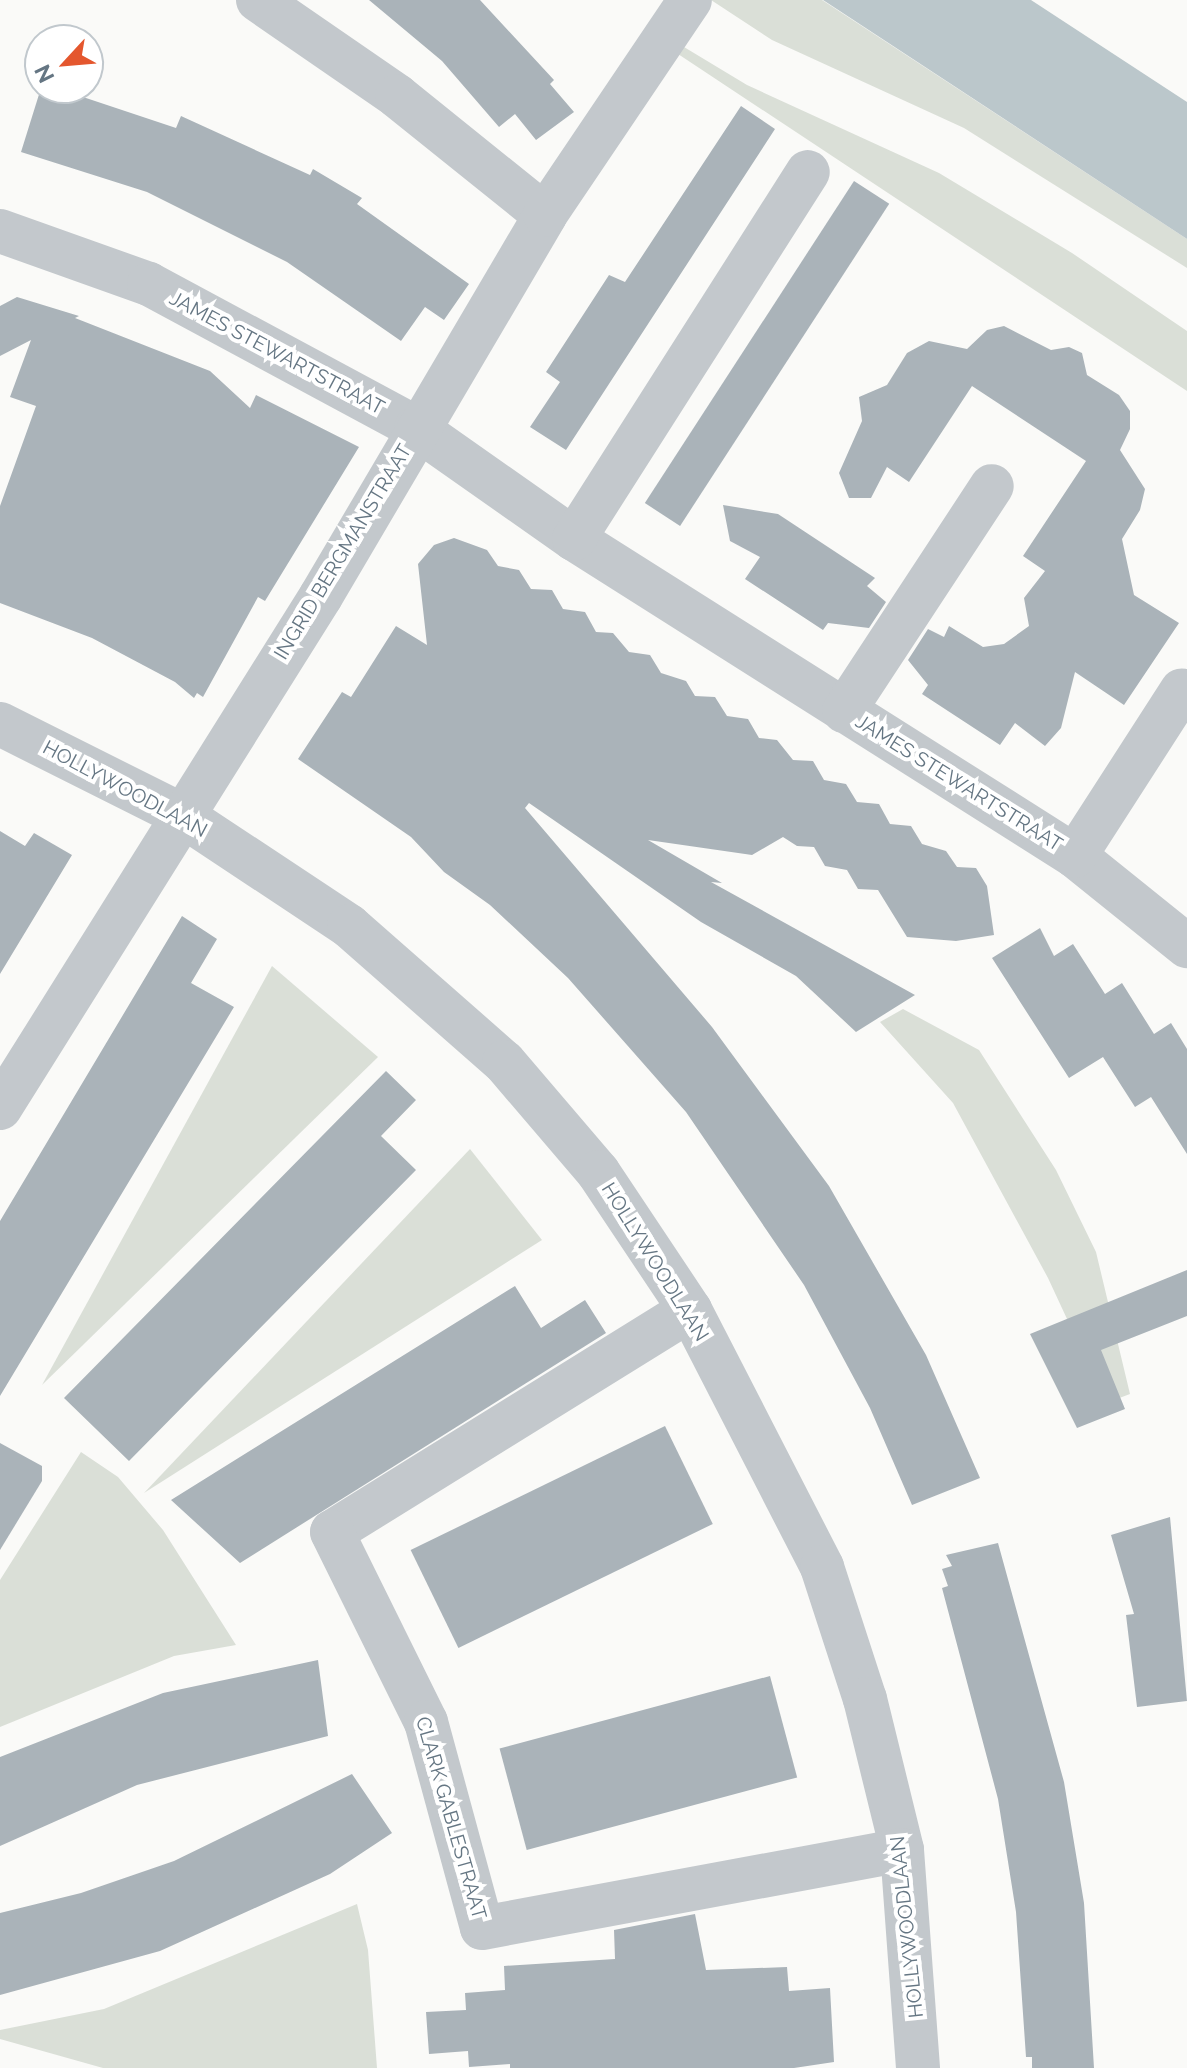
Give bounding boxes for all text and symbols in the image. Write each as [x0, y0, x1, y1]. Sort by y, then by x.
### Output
north arrow [24, 24, 104, 104]
text: N [29, 60, 60, 87]
street label: JAMES STEWARTSTRAAT [166, 286, 388, 420]
street label: INGRID BERGMANSTRAAT [269, 440, 417, 664]
street label: JAMES STEWARTSTRAAT [851, 709, 1067, 857]
street label: HOLLYWOODLAAN [39, 736, 211, 842]
street label: HOLLYWOODLAAN [596, 1178, 714, 1346]
street label: CLARK GABLESTRAAT [411, 1714, 491, 1922]
street label: HOLLYWOODLAAN [886, 1835, 928, 2019]

